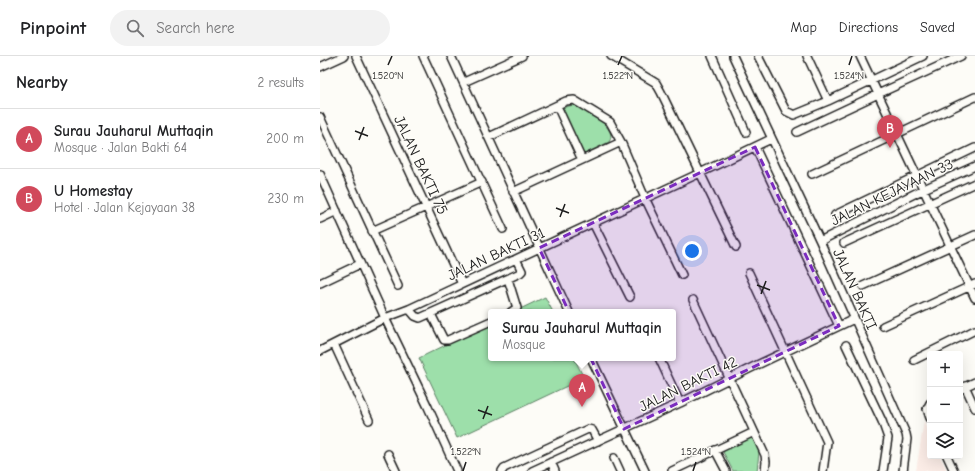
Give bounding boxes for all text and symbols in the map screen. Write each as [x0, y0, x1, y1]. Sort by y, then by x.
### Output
search box [110, 10, 390, 46]
text: Pinpoint [20, 17, 86, 39]
icon: search [124, 17, 146, 39]
text: Search here [156, 19, 234, 37]
text: Map [790, 19, 817, 36]
text: Directions [839, 19, 898, 36]
text: Saved [920, 19, 955, 36]
text: 1.520°N [372, 70, 404, 82]
text: 1.522°N [603, 70, 633, 82]
text: 1.524°N [834, 70, 864, 82]
text: Nearby [16, 73, 67, 92]
text: 2 results [257, 75, 304, 90]
street label: JALAN BAKTI 75 [390, 113, 452, 217]
pin: B [877, 115, 903, 148]
text: Surau Jauharul Muttaqin [54, 122, 213, 140]
text: A [25, 131, 33, 146]
text: 200 m [266, 131, 304, 146]
text: Mosque · Jalan Bakti 64 [54, 140, 187, 155]
street label: JALAN KEJAYAAN 33 [828, 155, 956, 229]
text: U Homestay [54, 182, 133, 200]
text: B [25, 191, 33, 206]
text: 230 m [268, 191, 304, 206]
text: Hotel · Jalan Kejayaan 38 [54, 200, 195, 215]
street label: JALAN BAKTI 31 [444, 224, 548, 284]
your location [682, 241, 702, 261]
street label: JALAN BAKTI [829, 246, 881, 332]
popup [488, 309, 676, 361]
text: Surau Jauharul Muttaqin [502, 319, 662, 337]
text: Mosque [502, 337, 545, 352]
map controls [927, 351, 963, 459]
button: + [927, 351, 963, 387]
street label: JALAN BAKTI 42 [636, 352, 740, 416]
pin: A [569, 374, 595, 407]
button: − [927, 387, 963, 423]
button: layers [927, 423, 963, 459]
text: 1.522°N [451, 446, 481, 458]
text: 1.524°N [681, 446, 711, 458]

